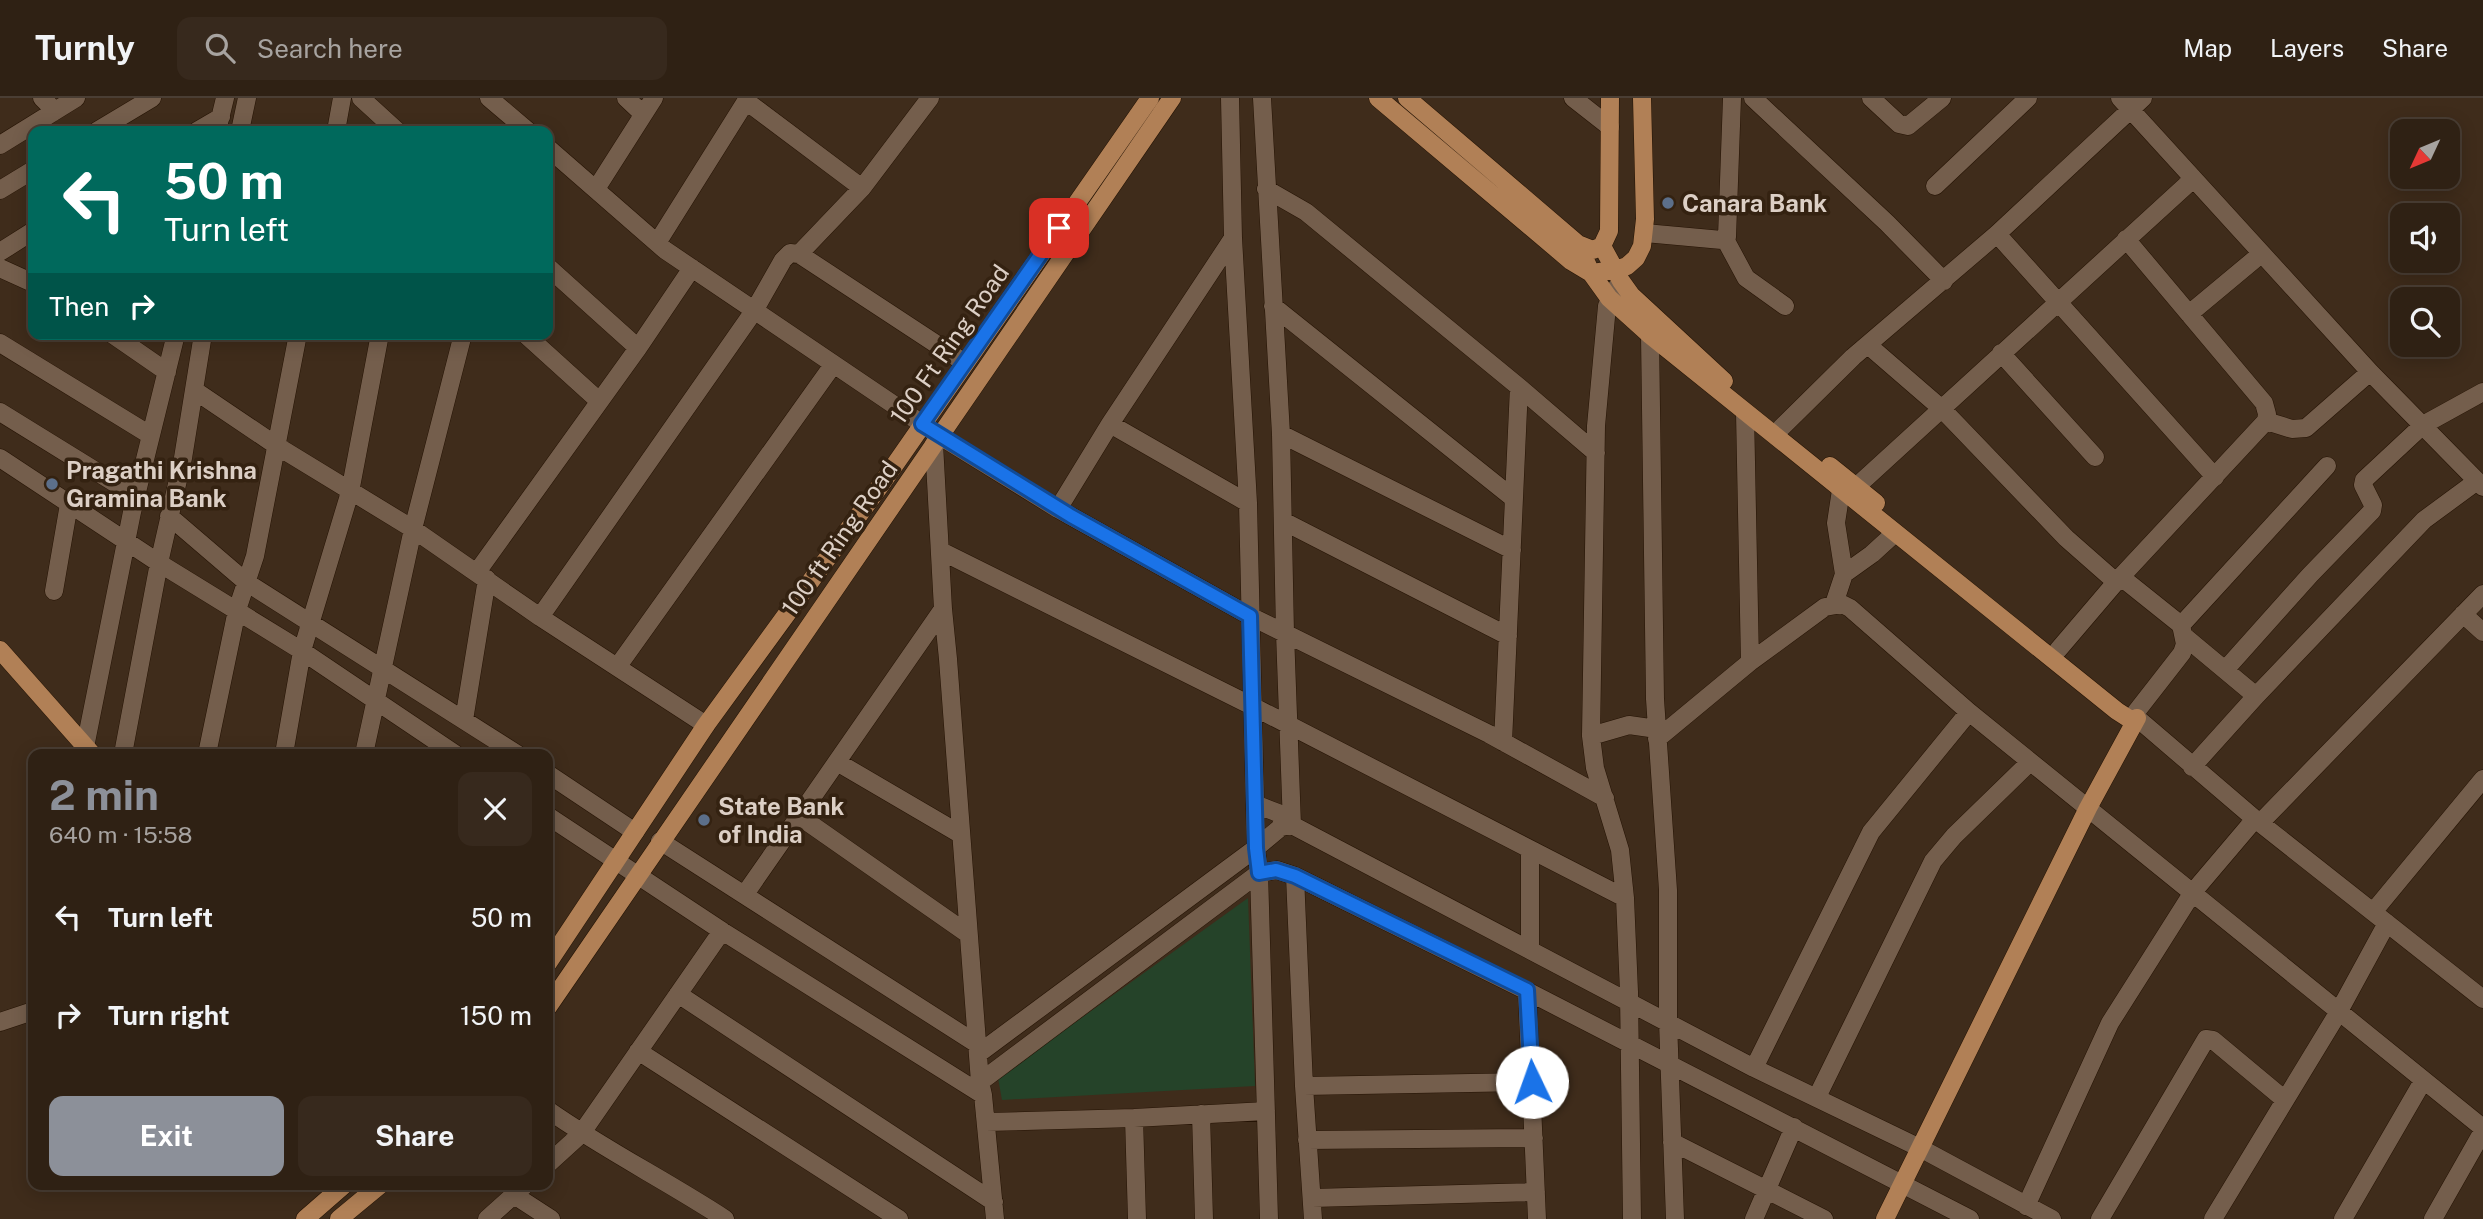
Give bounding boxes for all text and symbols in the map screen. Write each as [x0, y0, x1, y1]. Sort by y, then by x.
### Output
search box [177, 17, 667, 80]
text: Turnly [35, 29, 135, 67]
icon: search [201, 29, 239, 67]
text: Search here [257, 33, 403, 64]
text: Map [2183, 34, 2232, 62]
text: Layers [2270, 34, 2344, 62]
text: Share [2382, 34, 2448, 62]
north arrow [2390, 119, 2460, 189]
map controls [2390, 119, 2460, 357]
text: 50 m [164, 152, 284, 210]
icon: left [49, 154, 140, 245]
place label: Canara Bank [1682, 189, 1827, 217]
marker: Canara Bank [1660, 195, 1676, 211]
pin [1029, 198, 1089, 258]
button: sound [2390, 203, 2460, 273]
icon: arrive [1040, 209, 1078, 247]
text: Turn left [164, 211, 289, 248]
street label: 100 Ft Ring Road [884, 259, 1014, 429]
icon: right [123, 287, 161, 325]
button: search [2390, 287, 2460, 357]
text: Then [49, 291, 109, 322]
street label: 100 ft Ring Road [775, 455, 903, 621]
place label: Pragathi Krishna Gramina Bank [66, 456, 257, 512]
marker: Pragathi Krishna Gramina Bank [44, 476, 60, 492]
text: 2 min [49, 770, 159, 819]
button: close [458, 772, 532, 846]
place label: State Bank of India [718, 792, 844, 848]
marker: State Bank of India [696, 812, 712, 828]
text: 640 m · 15:58 [49, 821, 193, 848]
icon: left [49, 898, 87, 936]
text: Turn left [108, 902, 213, 933]
text: 50 m [471, 902, 532, 933]
icon: right [49, 996, 87, 1034]
text: Turn right [108, 1000, 230, 1031]
text: 150 m [460, 1000, 532, 1031]
position arrow [1495, 1045, 1569, 1119]
button: Exit [49, 1096, 284, 1176]
button: Share [298, 1096, 532, 1176]

